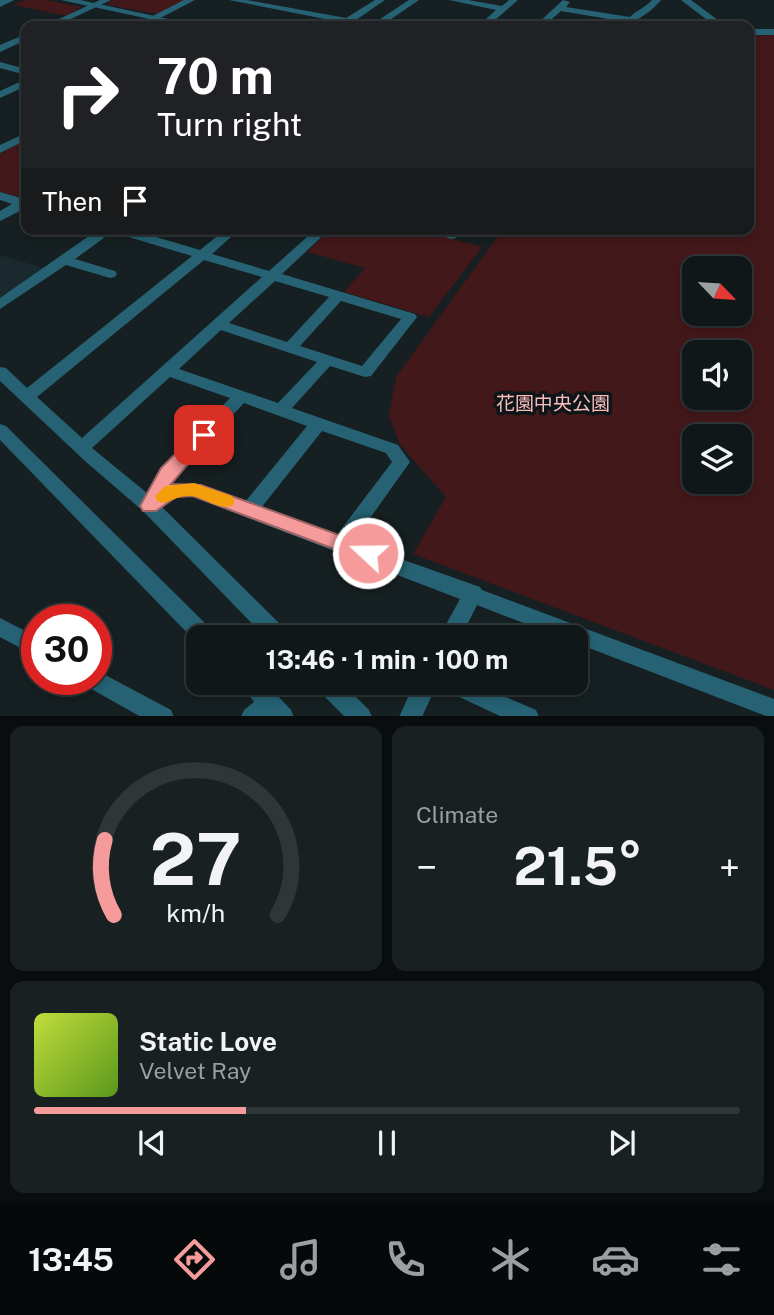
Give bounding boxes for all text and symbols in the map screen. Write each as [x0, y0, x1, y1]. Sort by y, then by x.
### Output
text: 70 m [157, 47, 274, 105]
icon: right [42, 49, 133, 140]
text: Turn right [157, 106, 302, 143]
icon: arrive [116, 182, 154, 220]
text: Then [42, 186, 102, 217]
north arrow [682, 256, 752, 326]
map controls [682, 256, 752, 494]
button: sound [682, 340, 752, 410]
park label: 花園中央公園 [496, 392, 610, 414]
pin [174, 405, 234, 465]
icon: arrive [185, 416, 223, 454]
button: layers [682, 424, 752, 494]
position arrow [331, 516, 405, 590]
speed limit sign: 30 [21, 604, 112, 695]
text: 13:46 · 1 min · 100 m [266, 644, 508, 675]
text: Climate [416, 801, 498, 828]
text: 27 [150, 816, 242, 901]
text: 21.5° [513, 836, 643, 897]
text: − [416, 845, 437, 890]
text: + [719, 845, 740, 890]
text: km/h [167, 897, 225, 927]
text: Static Love [139, 1026, 277, 1057]
text: Velvet Ray [139, 1057, 251, 1084]
icon: previous [133, 1124, 171, 1162]
icon: pause [368, 1124, 406, 1162]
icon: next [603, 1124, 641, 1162]
icon: directions [170, 1235, 219, 1284]
icon: music [276, 1235, 325, 1284]
icon: phone [381, 1235, 430, 1284]
icon: climate [486, 1235, 535, 1284]
icon: car [591, 1235, 640, 1284]
icon: filters [697, 1235, 746, 1284]
text: 13:45 [28, 1241, 114, 1278]

